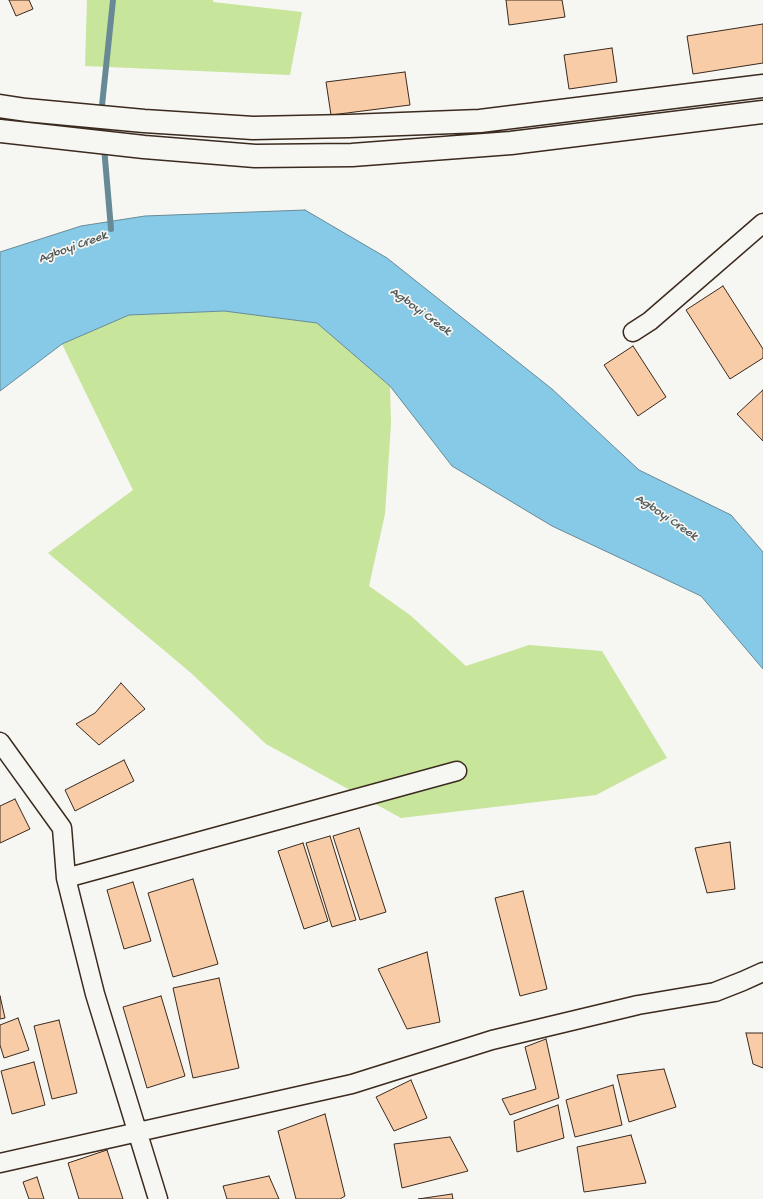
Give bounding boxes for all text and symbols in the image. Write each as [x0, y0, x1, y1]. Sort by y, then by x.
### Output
water label: Agboyi Creek [37, 228, 109, 268]
water label: Agboyi Creek [386, 285, 454, 339]
water label: Agboyi Creek [632, 491, 700, 545]

